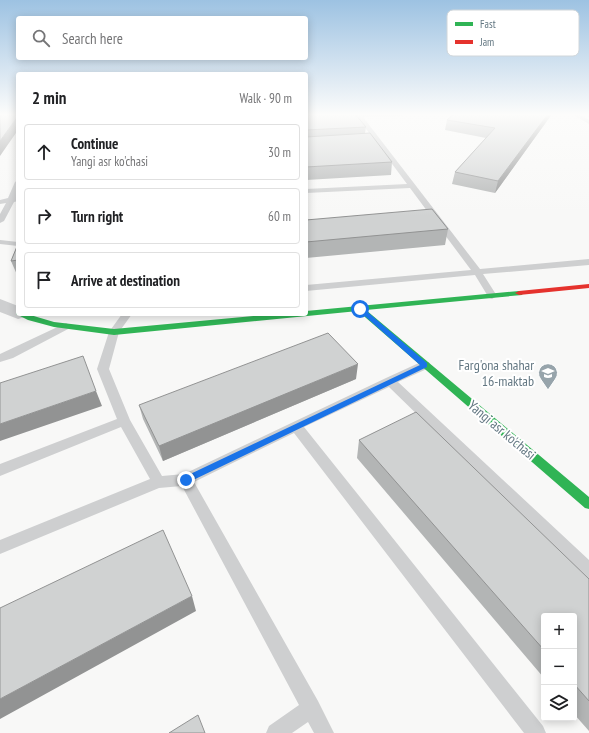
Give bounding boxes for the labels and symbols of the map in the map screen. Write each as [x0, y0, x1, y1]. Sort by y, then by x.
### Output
legend [447, 10, 579, 56]
text: Fast [480, 17, 496, 31]
text: Jam [479, 35, 494, 49]
route start [351, 300, 369, 318]
place label: Farg'ona shahar 16-maktab [458, 356, 534, 390]
school or university icon: Farg'ona shahar 16-maktab [537, 362, 559, 390]
street label: Yangi asr ko'chasi [464, 396, 540, 464]
route end [177, 471, 195, 489]

